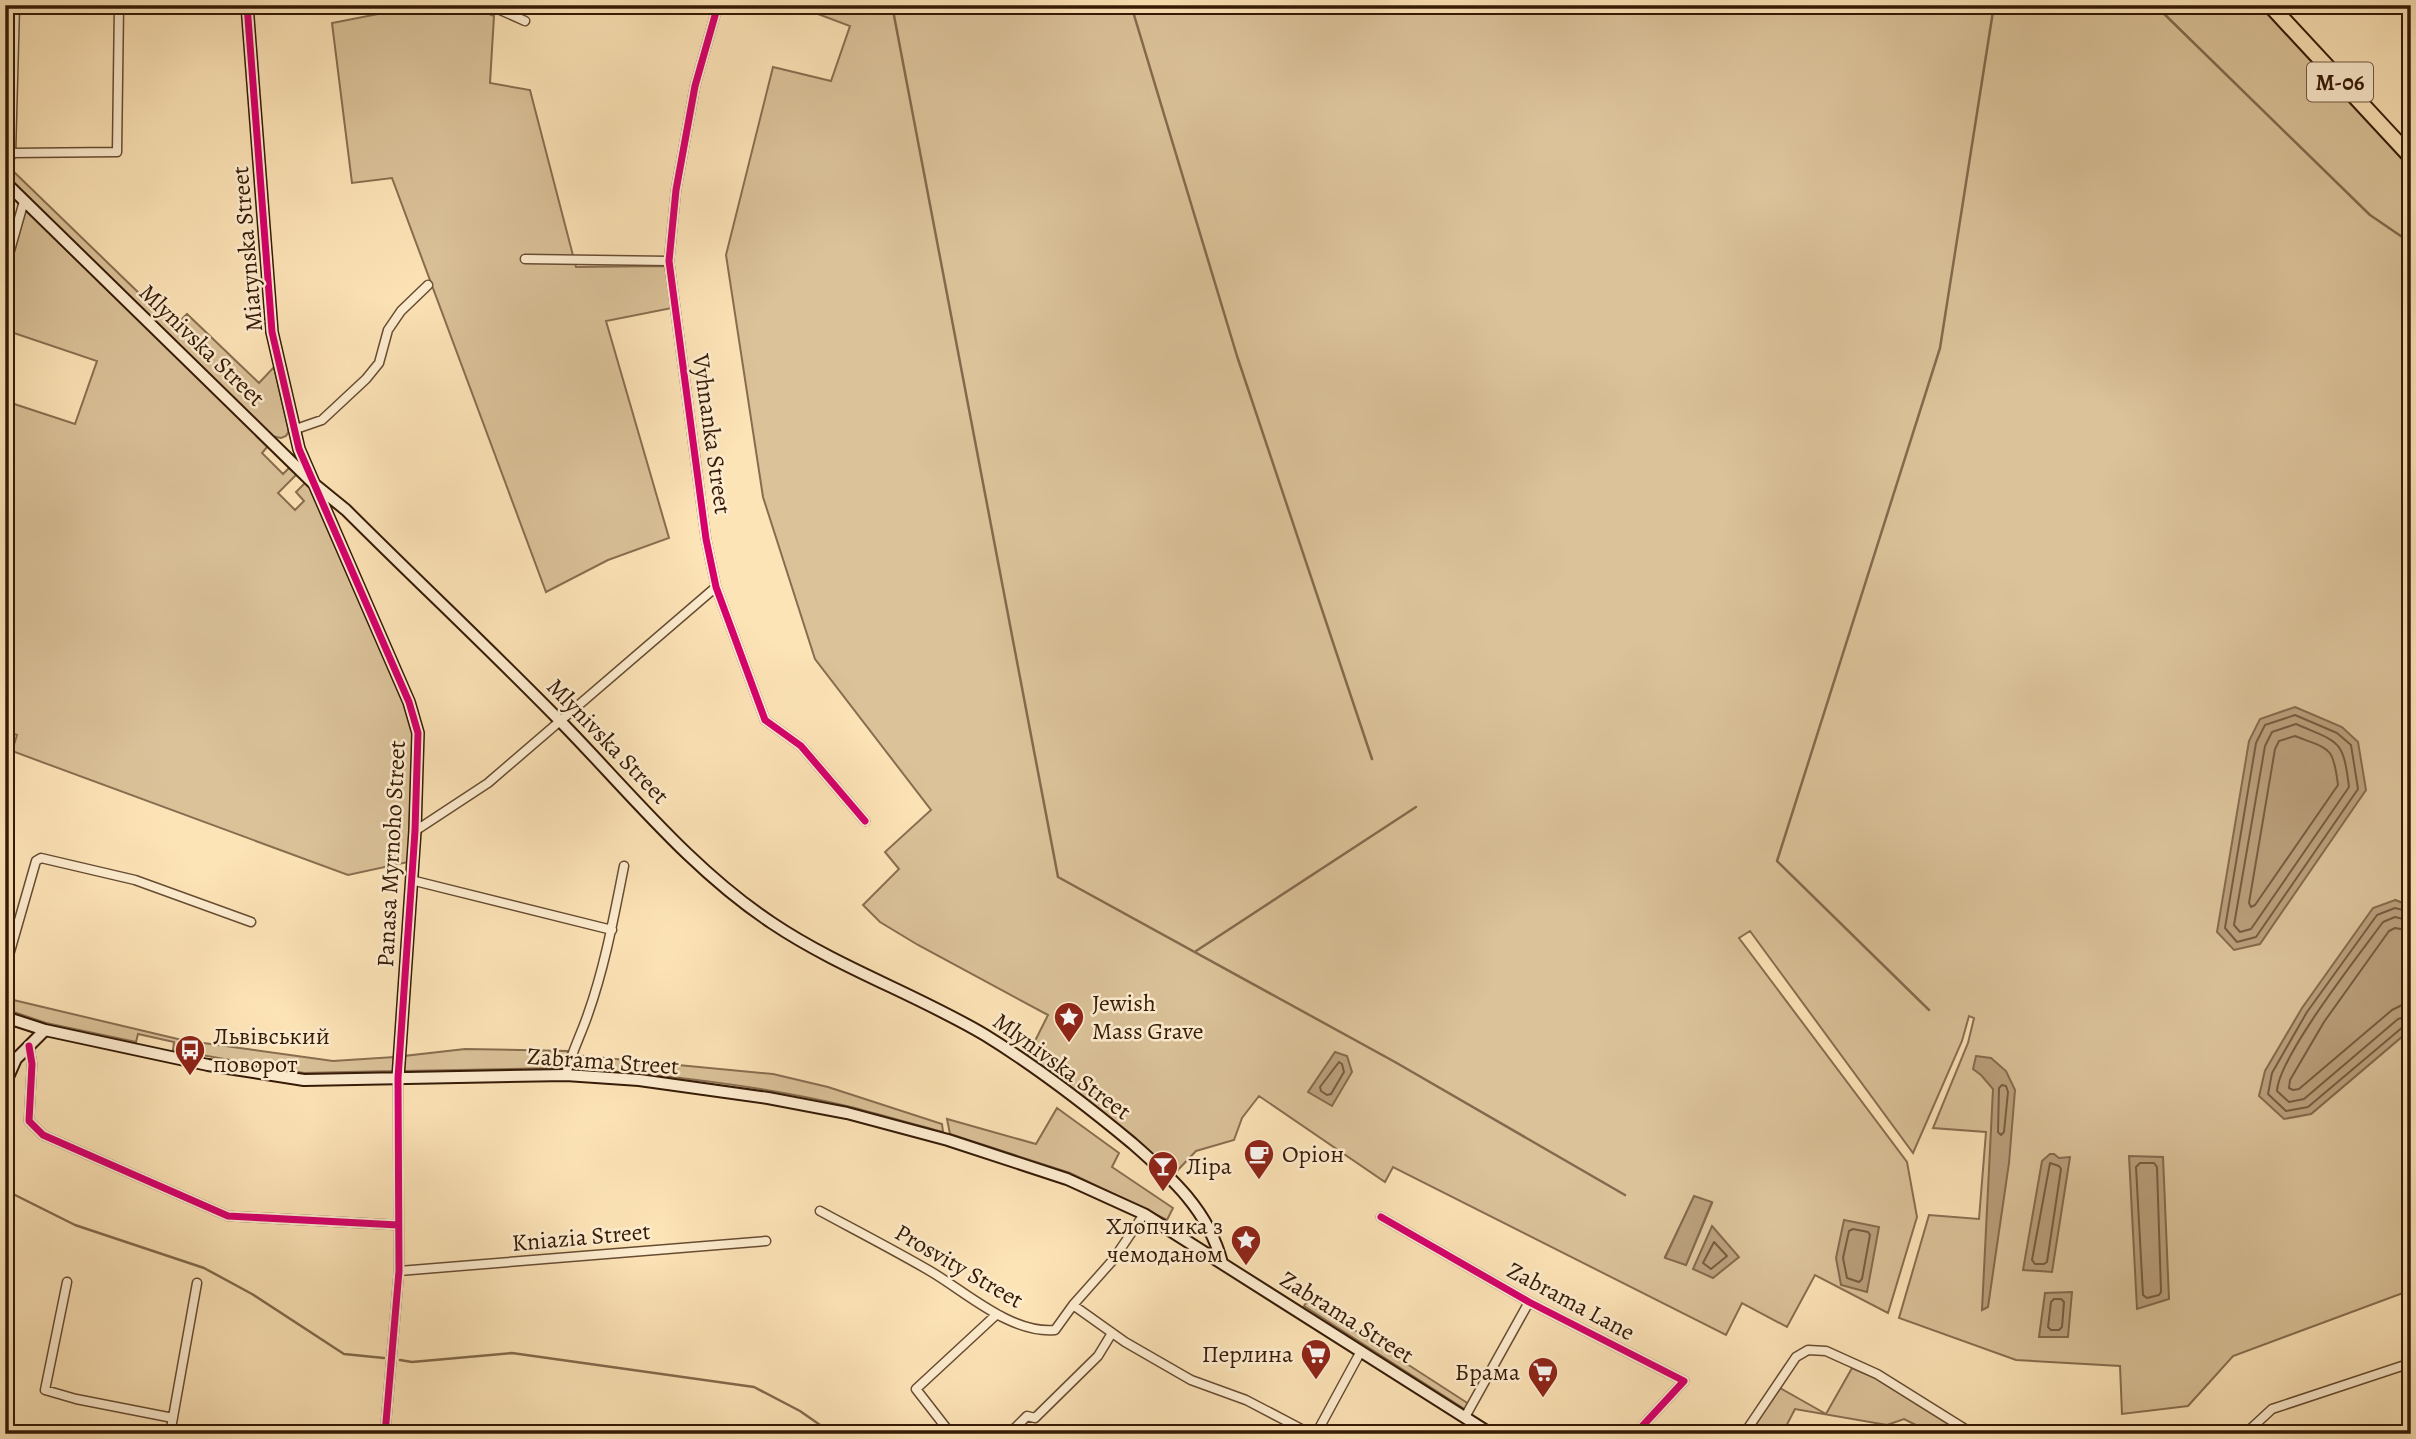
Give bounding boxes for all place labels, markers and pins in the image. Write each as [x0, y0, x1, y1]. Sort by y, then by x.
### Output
place label: Jewish Mass Grave [1092, 987, 1204, 1047]
place icon: Jewish Mass Grave [1052, 1000, 1086, 1044]
place label: Львівський поворот [213, 1020, 330, 1080]
bus stop icon: Львівський поворот [173, 1033, 207, 1077]
cafe icon: Оріон [1242, 1137, 1276, 1181]
place label: Оріон [1282, 1138, 1344, 1170]
bar icon: Ліра [1146, 1149, 1180, 1193]
place label: Ліра [1186, 1150, 1232, 1182]
place label: Хлопчика з чемоданом [1106, 1210, 1223, 1270]
place icon: Хлопчика з чемоданом [1229, 1223, 1263, 1267]
supermarket icon: Перлина [1299, 1337, 1333, 1381]
place label: Перлина [1202, 1338, 1293, 1370]
supermarket icon: Брама [1526, 1355, 1560, 1399]
place label: Брама [1455, 1356, 1520, 1388]

